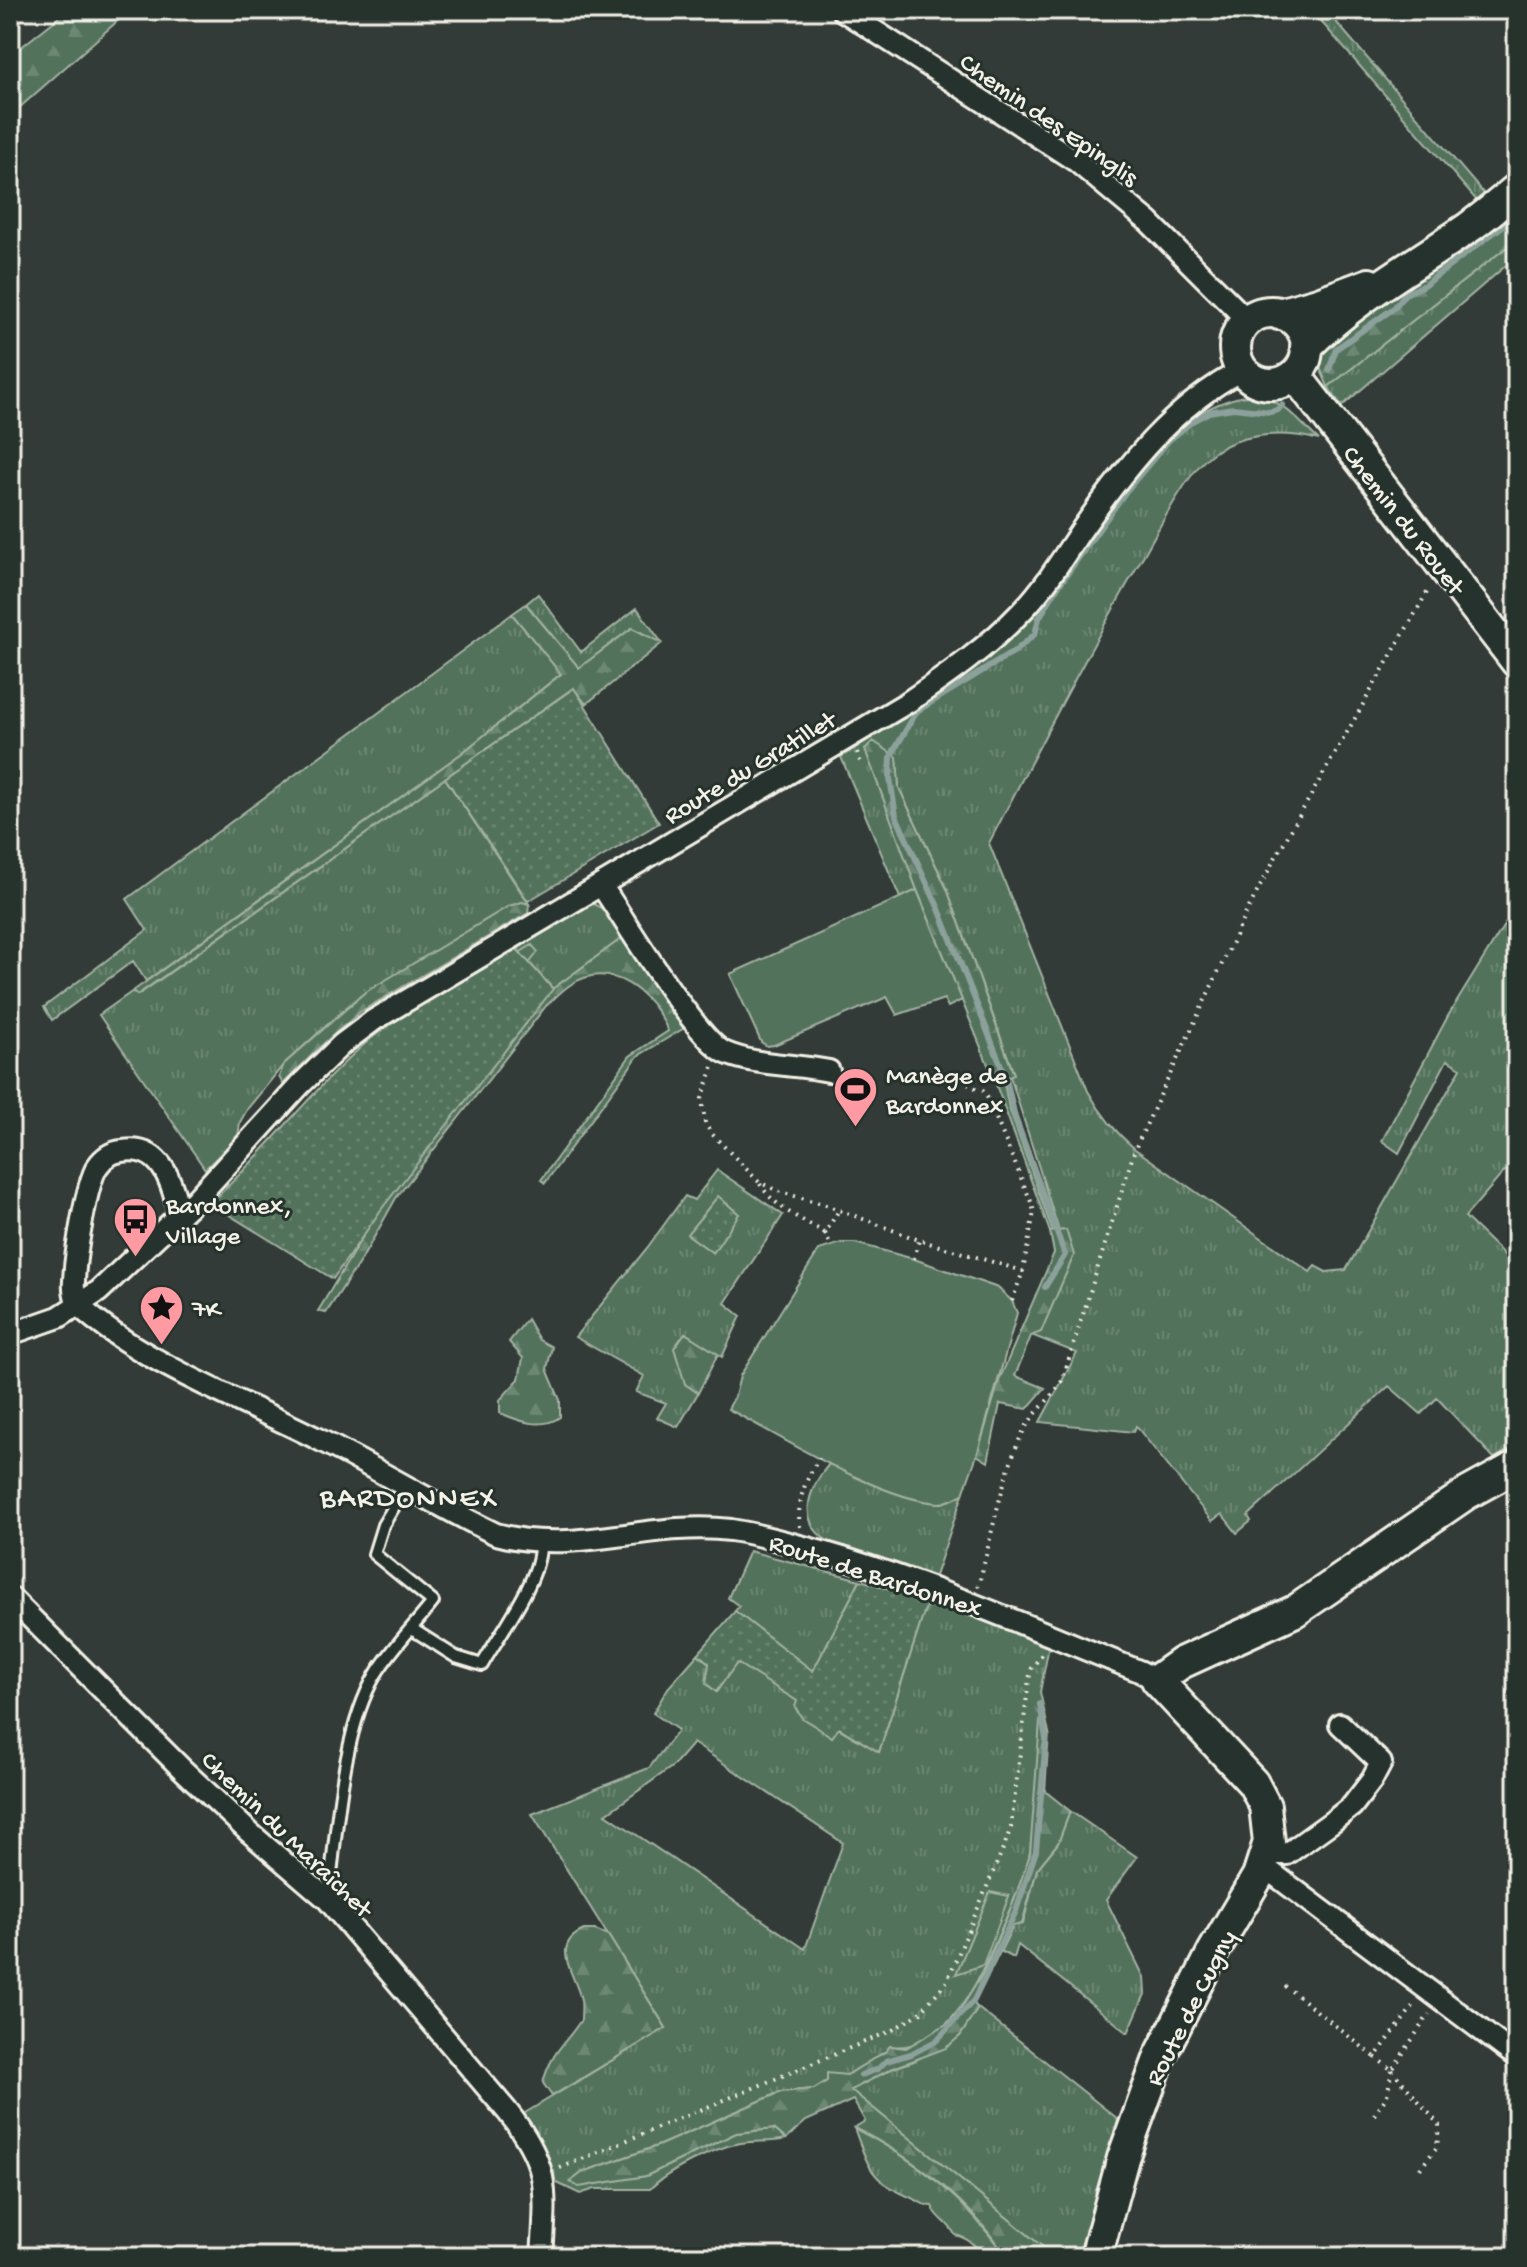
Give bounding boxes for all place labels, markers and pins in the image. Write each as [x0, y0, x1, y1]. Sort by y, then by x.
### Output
place label: Manège de Bardonnex [885, 1063, 1008, 1124]
sports icon: Manège de Bardonnex [831, 1065, 879, 1128]
place label: Bardonnex, Village [165, 1193, 292, 1254]
bus stop icon: Bardonnex, Village [111, 1195, 159, 1258]
place icon: 7K [137, 1283, 185, 1346]
place label: 7K [191, 1296, 223, 1327]

